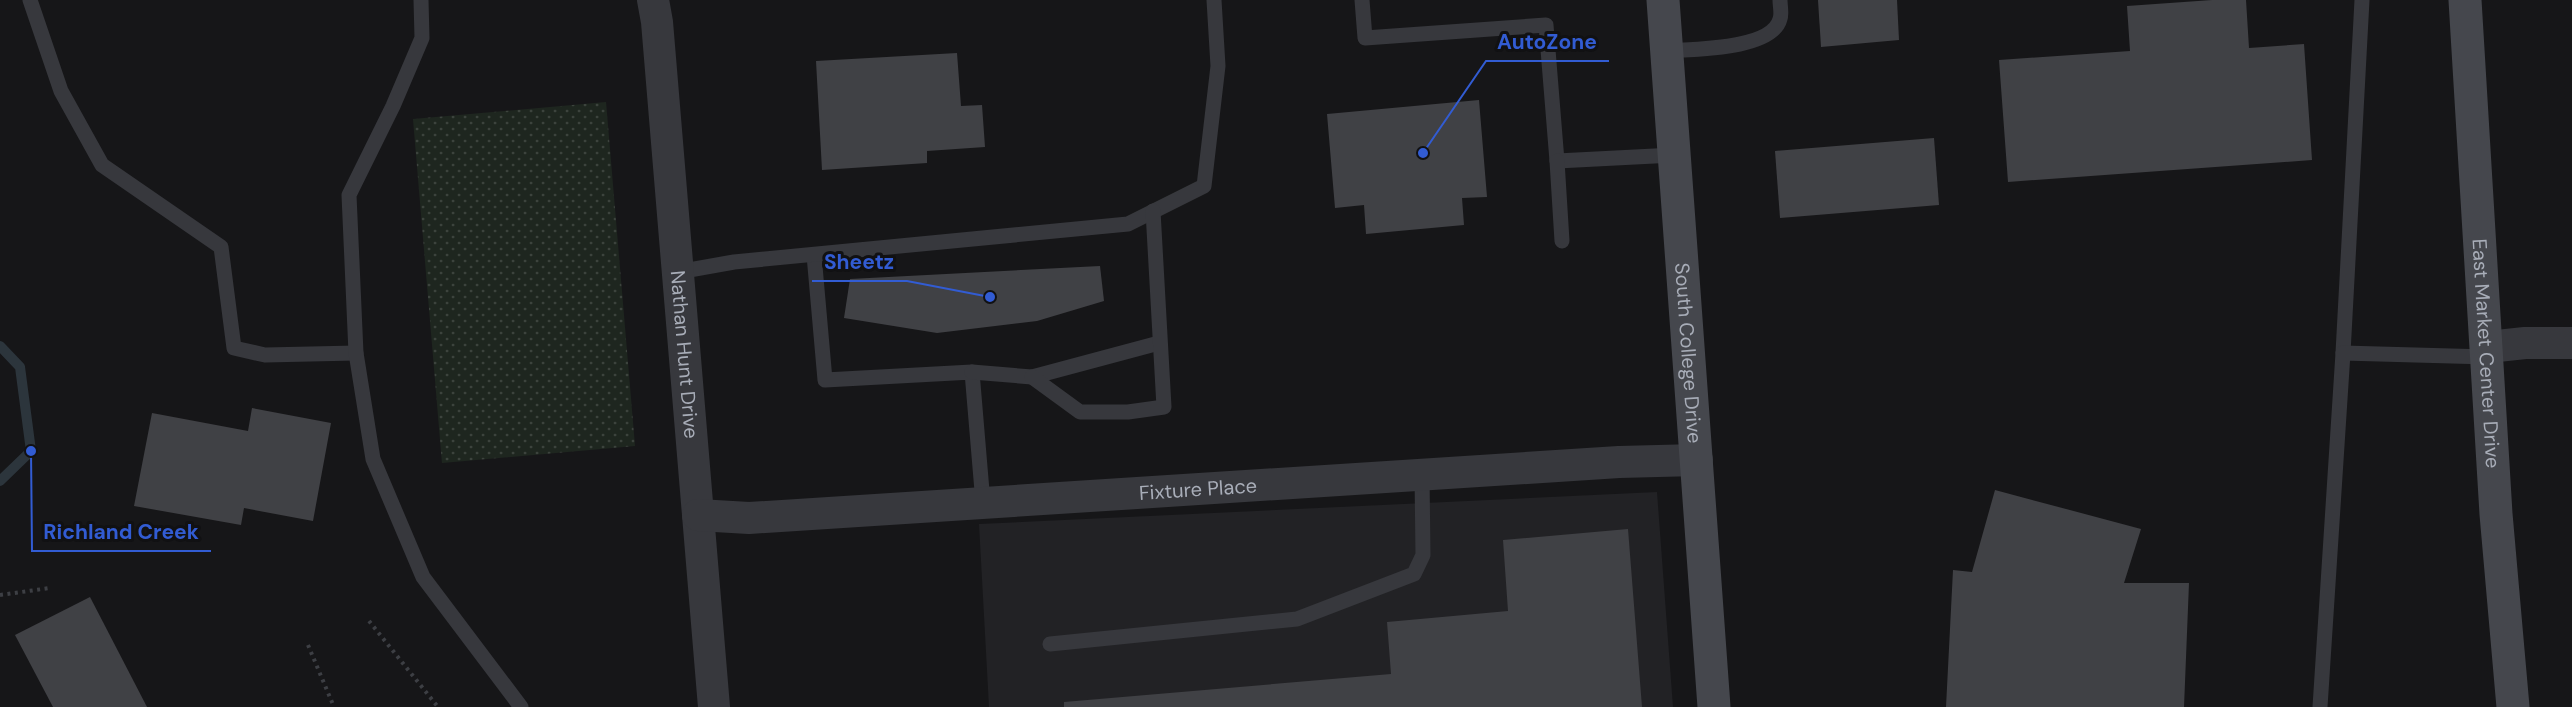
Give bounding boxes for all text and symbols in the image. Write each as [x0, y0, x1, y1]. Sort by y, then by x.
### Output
callout: AutoZone [1486, 22, 1609, 61]
text: AutoZone [1497, 28, 1597, 56]
street label: East Market Center Drive [2466, 238, 2506, 469]
callout: Sheetz [812, 242, 907, 281]
text: Sheetz [824, 248, 894, 276]
street label: South College Drive [1669, 262, 1708, 444]
street label: Nathan Hunt Drive [665, 269, 705, 440]
street label: Fixture Place [1138, 472, 1258, 506]
callout: Richland Creek [32, 512, 211, 551]
text: Richland Creek [43, 518, 199, 546]

